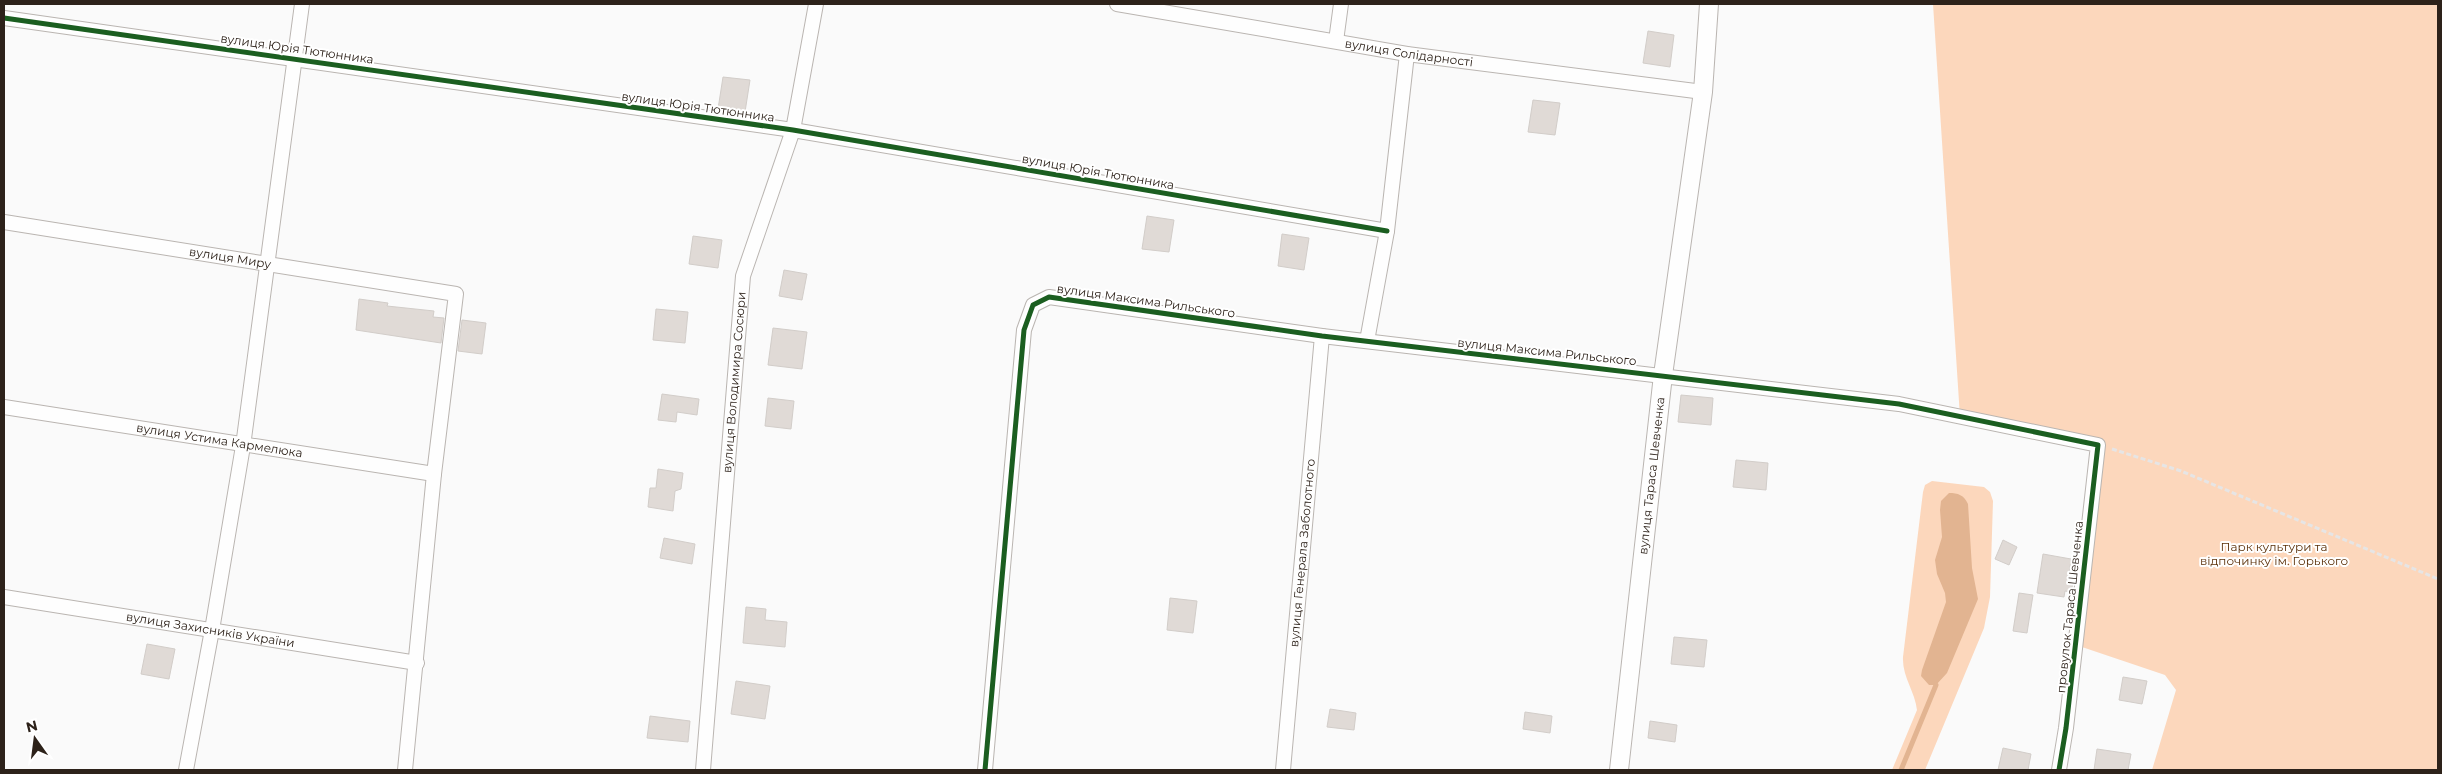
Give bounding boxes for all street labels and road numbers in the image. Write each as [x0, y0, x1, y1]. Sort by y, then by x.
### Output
street label: вулиця Юрія Тютюнника [219, 30, 375, 67]
street label: вулиця Солідарності [1344, 35, 1474, 69]
street label: вулиця Юрія Тютюнника [620, 88, 776, 125]
street label: вулиця Юрія Тютюнника [1021, 151, 1176, 192]
street label: вулиця Миру [188, 244, 273, 271]
street label: вулиця Максима Рильського [1056, 281, 1237, 321]
street label: вулиця Володимира Сосюри [719, 291, 749, 473]
street label: вулиця Максима Рильського [1457, 335, 1638, 368]
street label: вулиця Тараса Шевченка [1635, 396, 1668, 555]
street label: вулиця Устима Кармелюка [135, 420, 304, 460]
street label: вулиця Генерала Заболотного [1286, 458, 1318, 648]
street label: провулок Тараса Шевченка [2053, 520, 2086, 694]
street label: вулиця Захисників України [125, 609, 296, 650]

